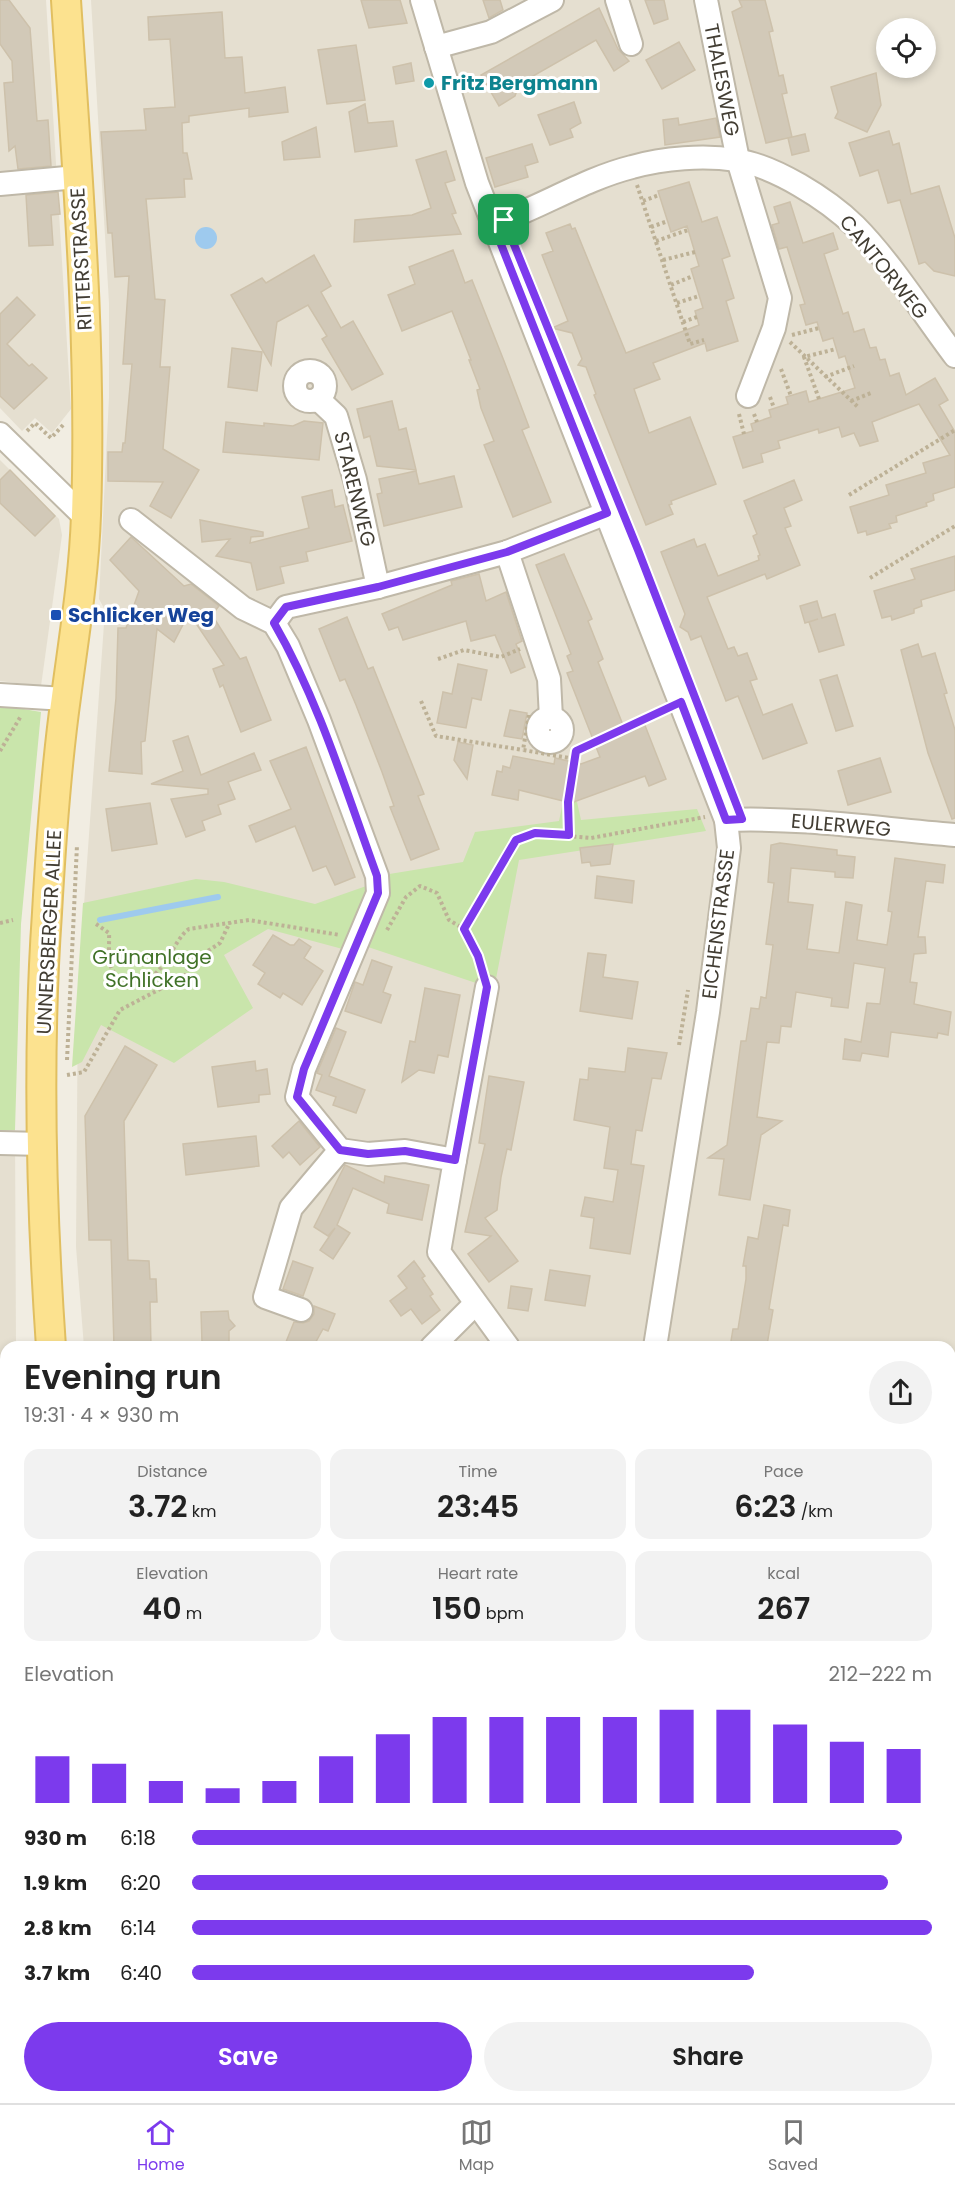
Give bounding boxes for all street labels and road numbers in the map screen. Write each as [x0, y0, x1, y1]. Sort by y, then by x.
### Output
street label: THALESWEG [697, 21, 747, 139]
street label: RITTERSTRASSE [63, 187, 99, 331]
street label: CANTORWEG [833, 209, 935, 325]
street label: STARENWEG [327, 428, 383, 550]
street label: EULERWEG [790, 807, 892, 843]
street label: UNNERSBERGER ALLEE [30, 829, 68, 1035]
street label: EICHENSTRASSE [695, 847, 741, 1001]

